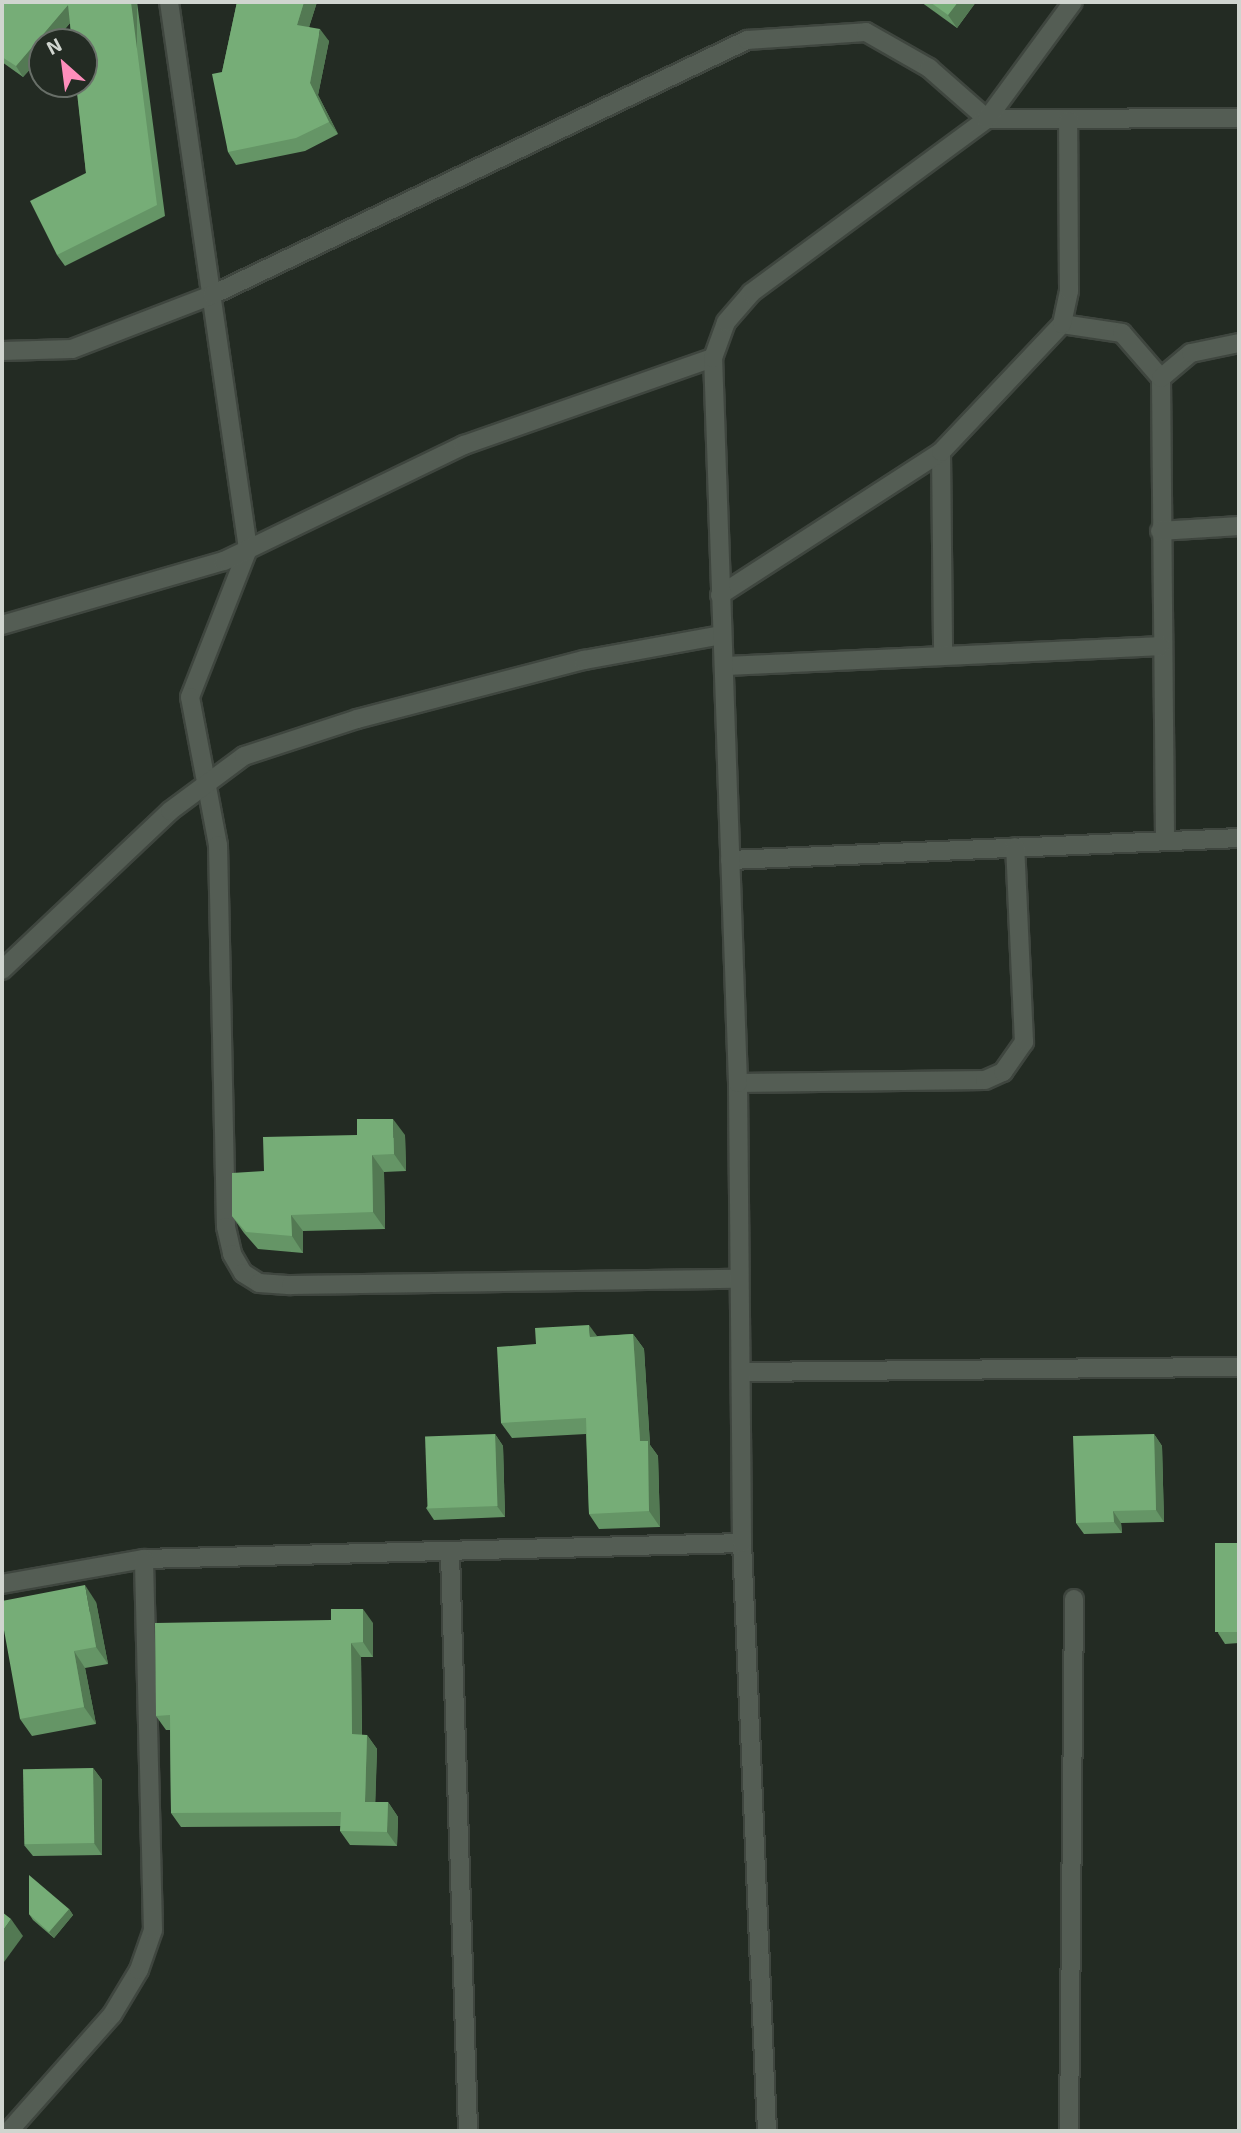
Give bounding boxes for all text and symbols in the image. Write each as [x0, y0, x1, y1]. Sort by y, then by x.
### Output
north arrow [28, 28, 98, 98]
text: N [42, 32, 65, 59]

